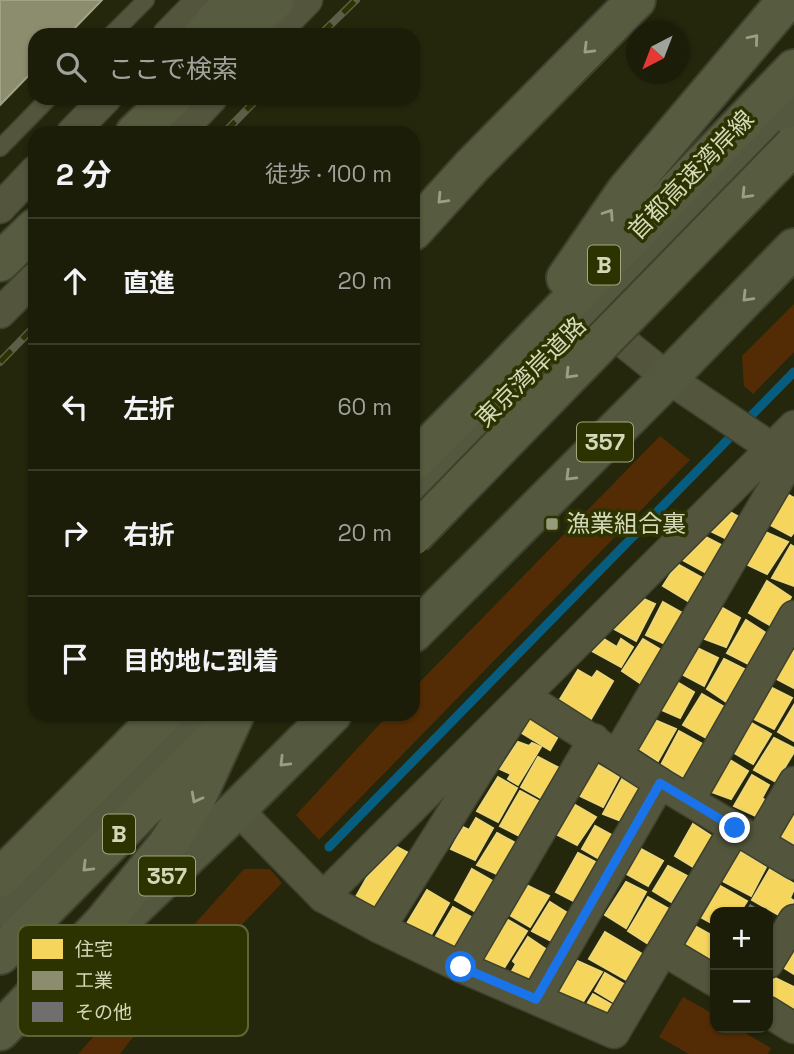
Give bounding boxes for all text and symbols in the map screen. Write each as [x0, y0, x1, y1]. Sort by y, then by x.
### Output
north arrow [626, 21, 689, 84]
search box [28, 28, 420, 105]
one-way arrow [746, 34, 758, 47]
one-way arrow [583, 40, 596, 53]
icon: search [52, 48, 90, 86]
text: ここで検索 [108, 52, 238, 86]
street label: 首都高速湾岸線 [621, 103, 760, 246]
text: 2 分 [56, 155, 111, 194]
text: 徒歩 · 100 m [265, 159, 392, 189]
one-way arrow [742, 185, 755, 198]
one-way arrow [438, 191, 451, 204]
one-way arrow [601, 209, 614, 222]
road number: B [588, 246, 620, 284]
icon: ahead [56, 262, 94, 300]
text: 直進 [123, 266, 175, 300]
text: 20 m [338, 266, 392, 296]
one-way arrow [742, 289, 755, 302]
street label: 東京湾岸道路 [469, 310, 593, 434]
one-way arrow [566, 366, 579, 379]
icon: left [56, 388, 94, 426]
text: 左折 [123, 392, 175, 426]
text: 60 m [337, 392, 392, 422]
road number: 357 [577, 422, 633, 462]
one-way arrow [565, 468, 578, 481]
place label: 漁業組合裏 [566, 508, 686, 539]
icon: right [56, 514, 94, 552]
marker: 漁業組合裏 [544, 516, 560, 532]
text: 右折 [123, 518, 175, 552]
text: 20 m [338, 518, 392, 548]
icon: arrive [56, 640, 94, 678]
text: 目的地に到着 [123, 644, 279, 678]
one-way arrow [279, 754, 292, 767]
one-way arrow [191, 791, 204, 803]
route end [719, 812, 750, 843]
road number: B [103, 814, 135, 854]
road number: 357 [139, 856, 195, 896]
one-way arrow [82, 859, 95, 872]
map controls [710, 907, 773, 1033]
button: + [710, 907, 773, 970]
legend [18, 925, 248, 1036]
text: 住宅 [75, 937, 113, 962]
route start [445, 951, 476, 982]
text: 工業 [75, 968, 113, 993]
button: − [710, 970, 773, 1033]
text: その他 [75, 1000, 132, 1025]

